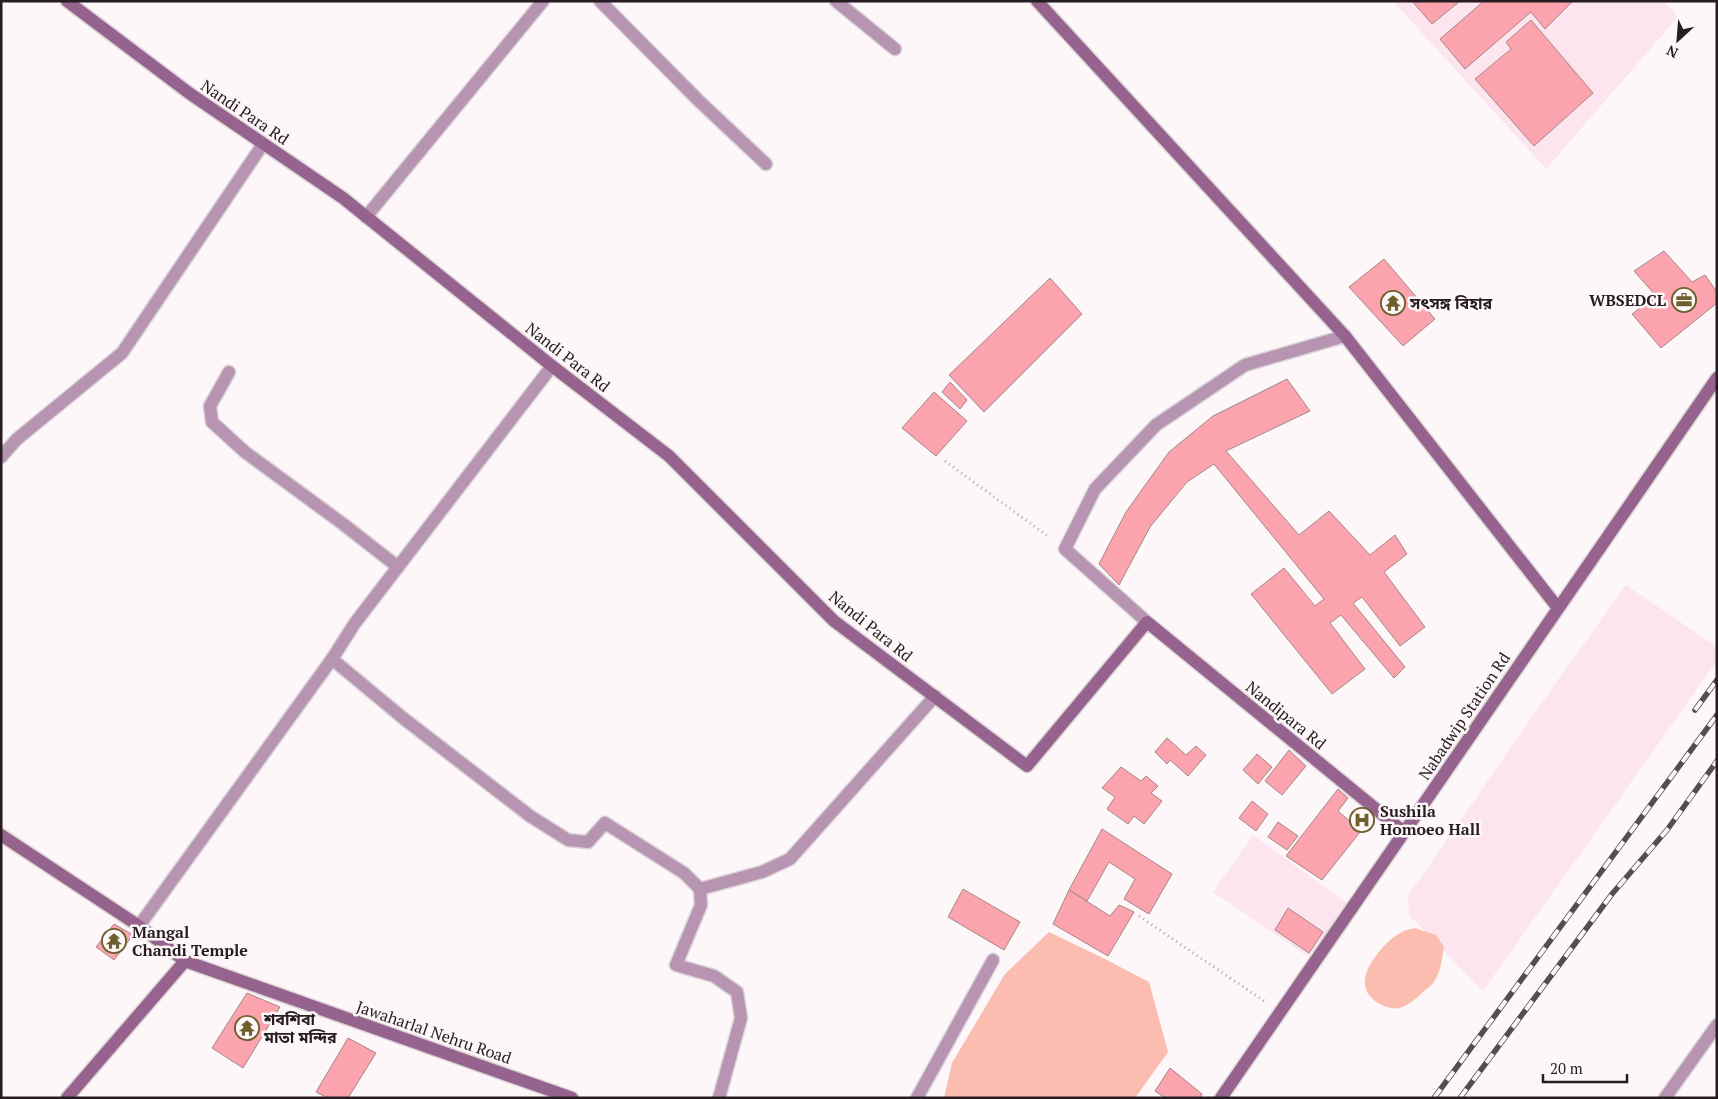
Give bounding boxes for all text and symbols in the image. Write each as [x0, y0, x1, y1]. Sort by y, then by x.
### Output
north arrow [1653, 15, 1703, 65]
text: N [1663, 41, 1681, 63]
street label: Nandi Para Rd [197, 74, 293, 150]
office icon: WBSEDCL [1671, 287, 1697, 313]
place label: WBSEDCL [1589, 289, 1667, 311]
temple icon: সৎসঙ্গ বিহার [1380, 290, 1406, 316]
place label: সৎসঙ্গ বিহার [1409, 292, 1493, 314]
street label: Nandi Para Rd [521, 317, 615, 397]
street label: Nandi Para Rd [825, 585, 918, 667]
street label: Nabadwip Station Rd [1413, 648, 1515, 784]
street label: Nandipara Rd [1241, 676, 1331, 754]
place label: Sushila Homoeo Hall [1380, 800, 1480, 840]
hospital icon: Sushila Homoeo Hall [1349, 807, 1375, 833]
place label: Mangal Chandi Temple [132, 921, 248, 961]
temple icon: Mangal Chandi Temple [101, 928, 127, 954]
street label: Jawaharlal Nehru Road [354, 995, 515, 1069]
place label: শবশিবা মাতা মন্দির [263, 1008, 337, 1048]
temple icon: শবশিবা মাতা মন্দির [234, 1015, 260, 1041]
scale bar [1543, 1052, 1627, 1084]
text: 20 m [1550, 1058, 1583, 1078]

